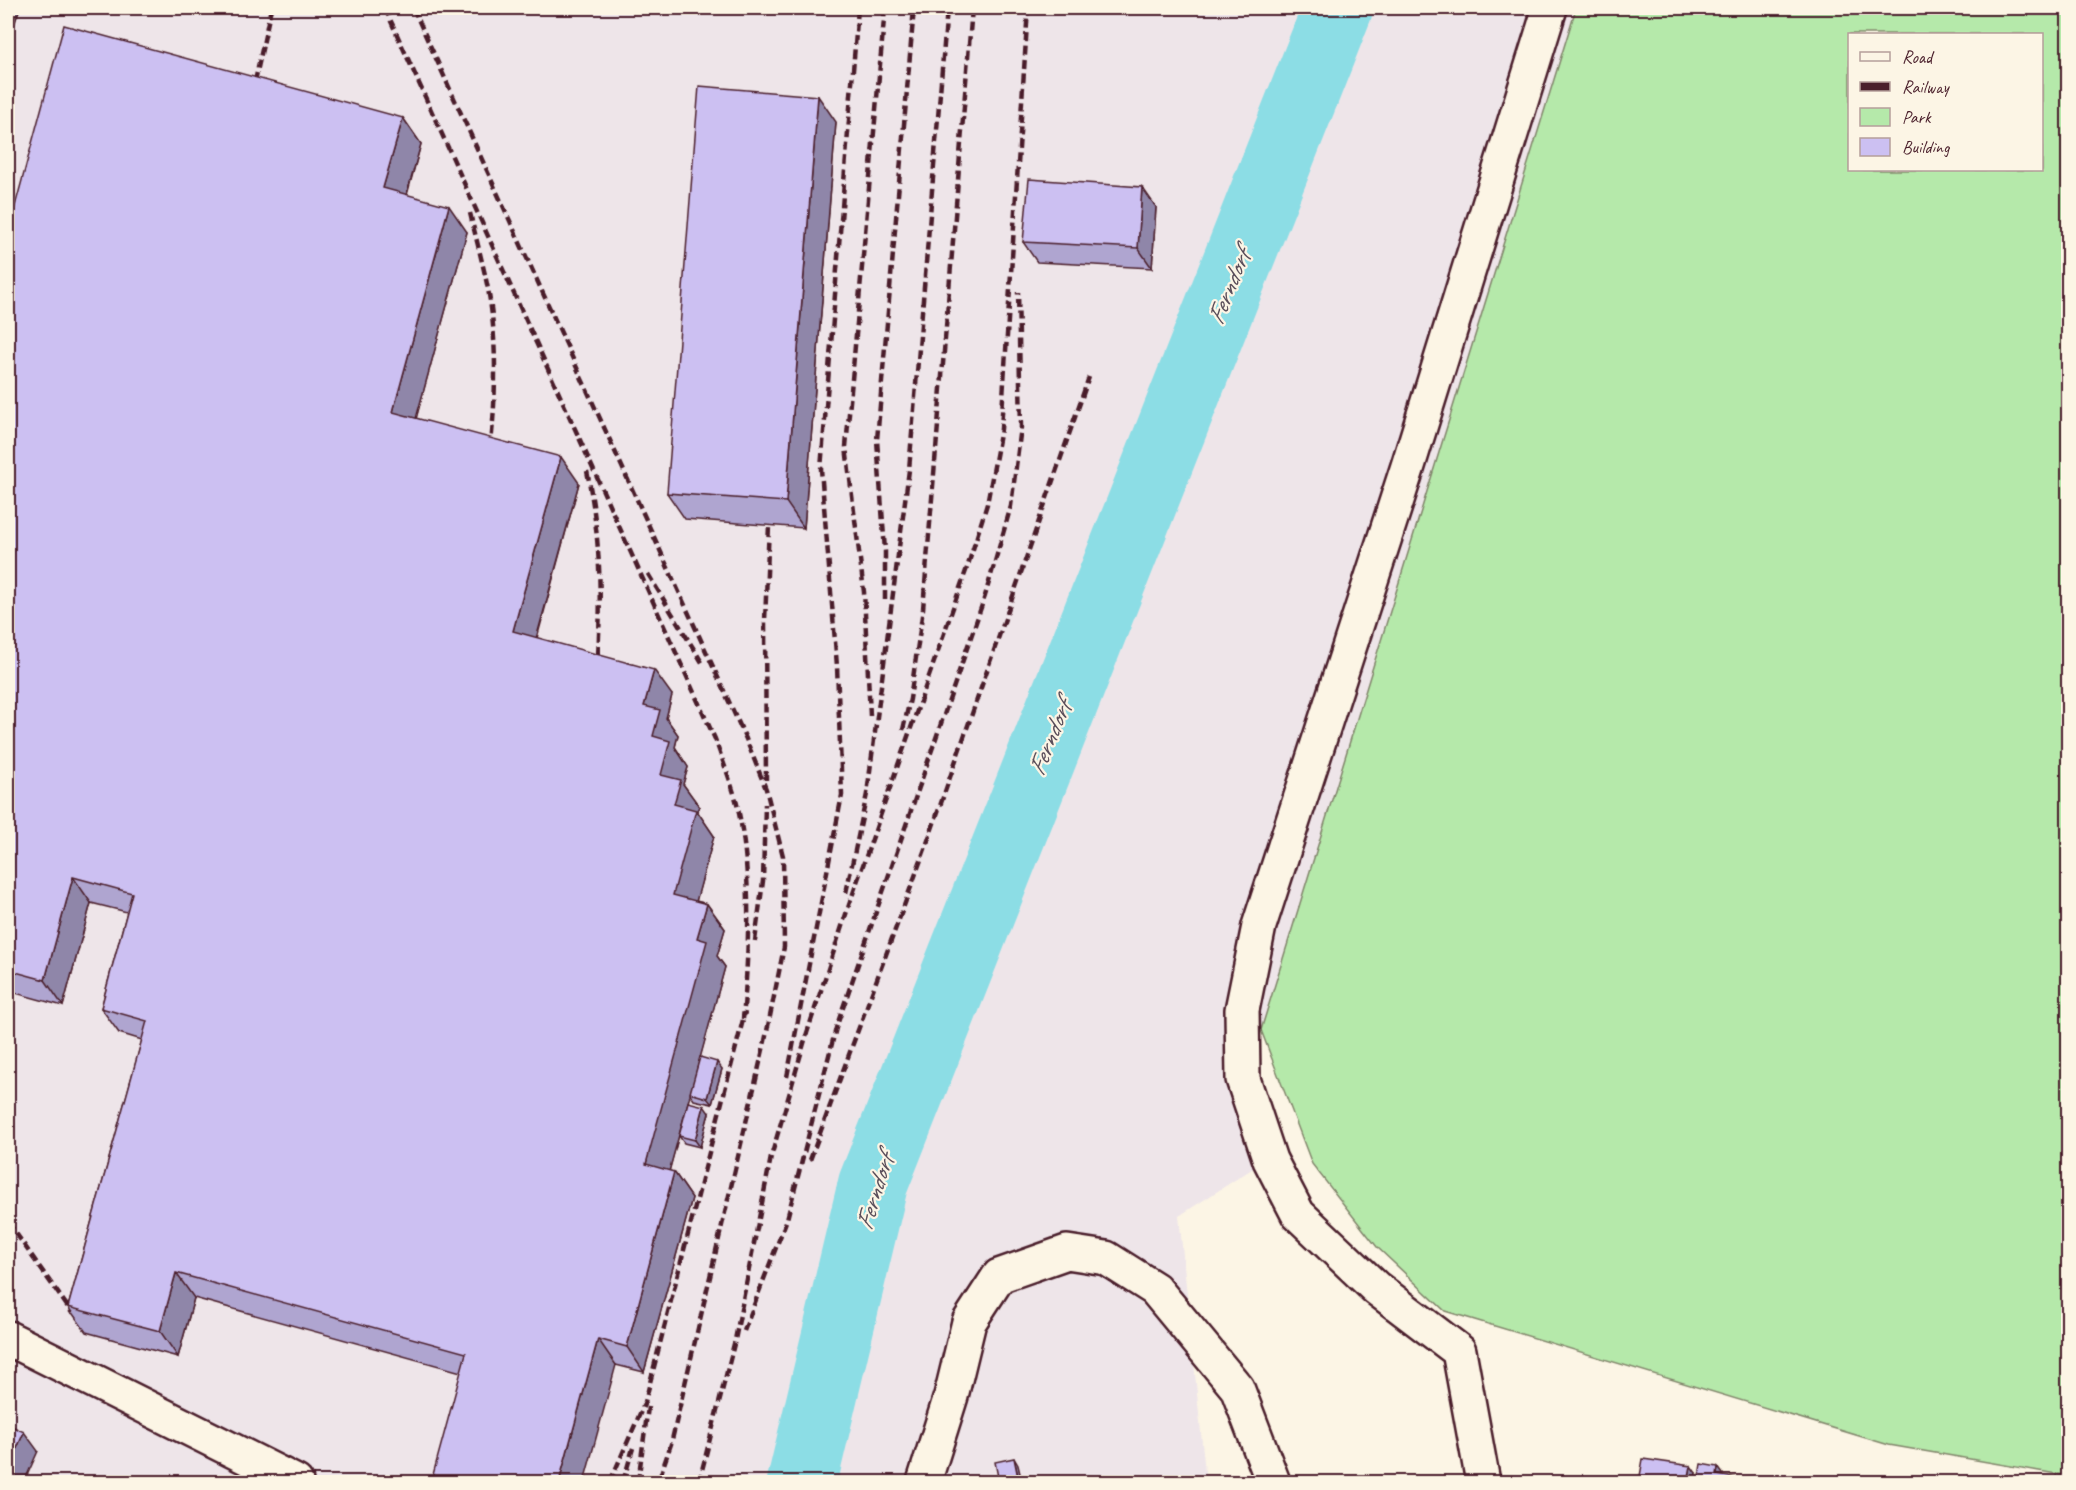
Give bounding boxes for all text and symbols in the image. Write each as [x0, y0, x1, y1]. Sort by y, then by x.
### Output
legend [1848, 33, 2043, 171]
text: Road [1902, 46, 1935, 68]
text: Railway [1902, 76, 1950, 98]
text: Park [1902, 106, 1932, 128]
text: Building [1902, 136, 1951, 158]
water label: Ferndorf [1199, 236, 1262, 329]
water label: Ferndorf [1020, 687, 1083, 780]
water label: Ferndorf [847, 1141, 904, 1234]

